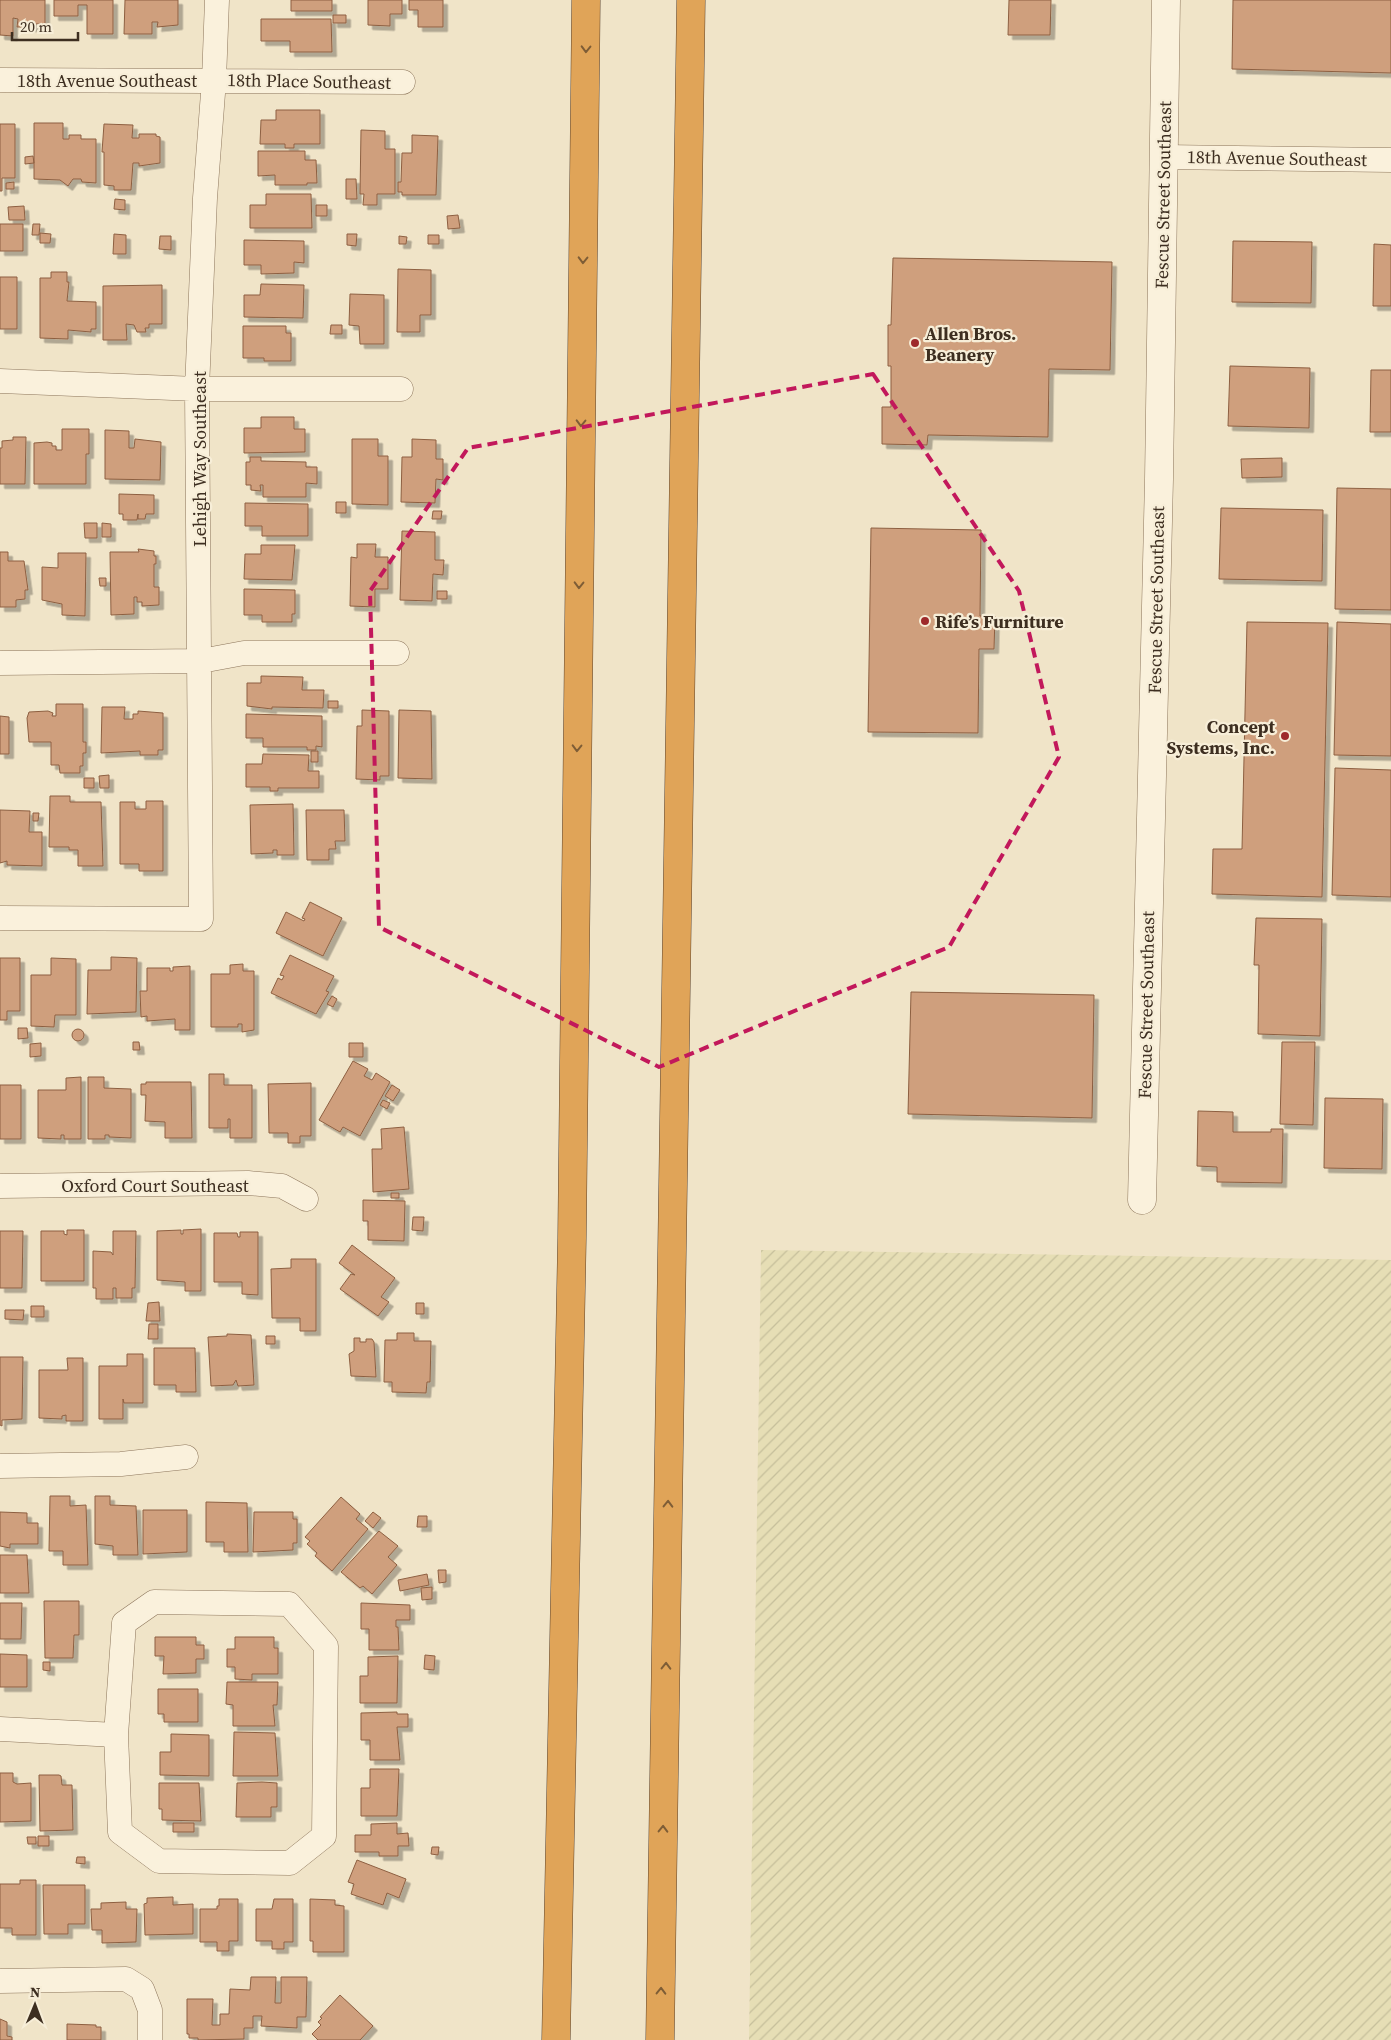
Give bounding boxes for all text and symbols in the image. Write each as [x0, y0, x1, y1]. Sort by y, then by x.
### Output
scale bar [12, 10, 79, 42]
text: 20 m [20, 16, 52, 37]
one-way arrow [581, 45, 591, 53]
street label: 18th Place Southeast [227, 67, 391, 95]
street label: 18th Avenue Southeast [17, 68, 197, 93]
street label: Fescue Street Southeast [1149, 101, 1177, 289]
street label: 18th Avenue Southeast [1187, 144, 1367, 172]
one-way arrow [578, 256, 588, 264]
place label: Allen Bros. Beanery [925, 321, 1016, 367]
marker: Allen Bros. Beanery [909, 337, 921, 349]
street label: Lehigh Way Southeast [187, 371, 212, 547]
one-way arrow [576, 419, 586, 427]
street label: Fescue Street Southeast [1142, 506, 1170, 694]
one-way arrow [574, 582, 584, 589]
place label: Rife’s Furniture [935, 609, 1064, 634]
marker: Rife’s Furniture [919, 615, 931, 627]
place label: Concept Systems, Inc. [1166, 714, 1276, 760]
marker: Concept Systems, Inc. [1279, 730, 1291, 742]
one-way arrow [572, 744, 582, 752]
street label: Fescue Street Southeast [1132, 911, 1160, 1099]
street label: Oxford Court Southeast [61, 1173, 249, 1198]
one-way arrow [663, 1500, 673, 1508]
one-way arrow [661, 1662, 671, 1670]
one-way arrow [658, 1825, 668, 1832]
north arrow [10, 1980, 60, 2030]
text: N [30, 1982, 41, 2002]
one-way arrow [655, 1987, 666, 1995]

